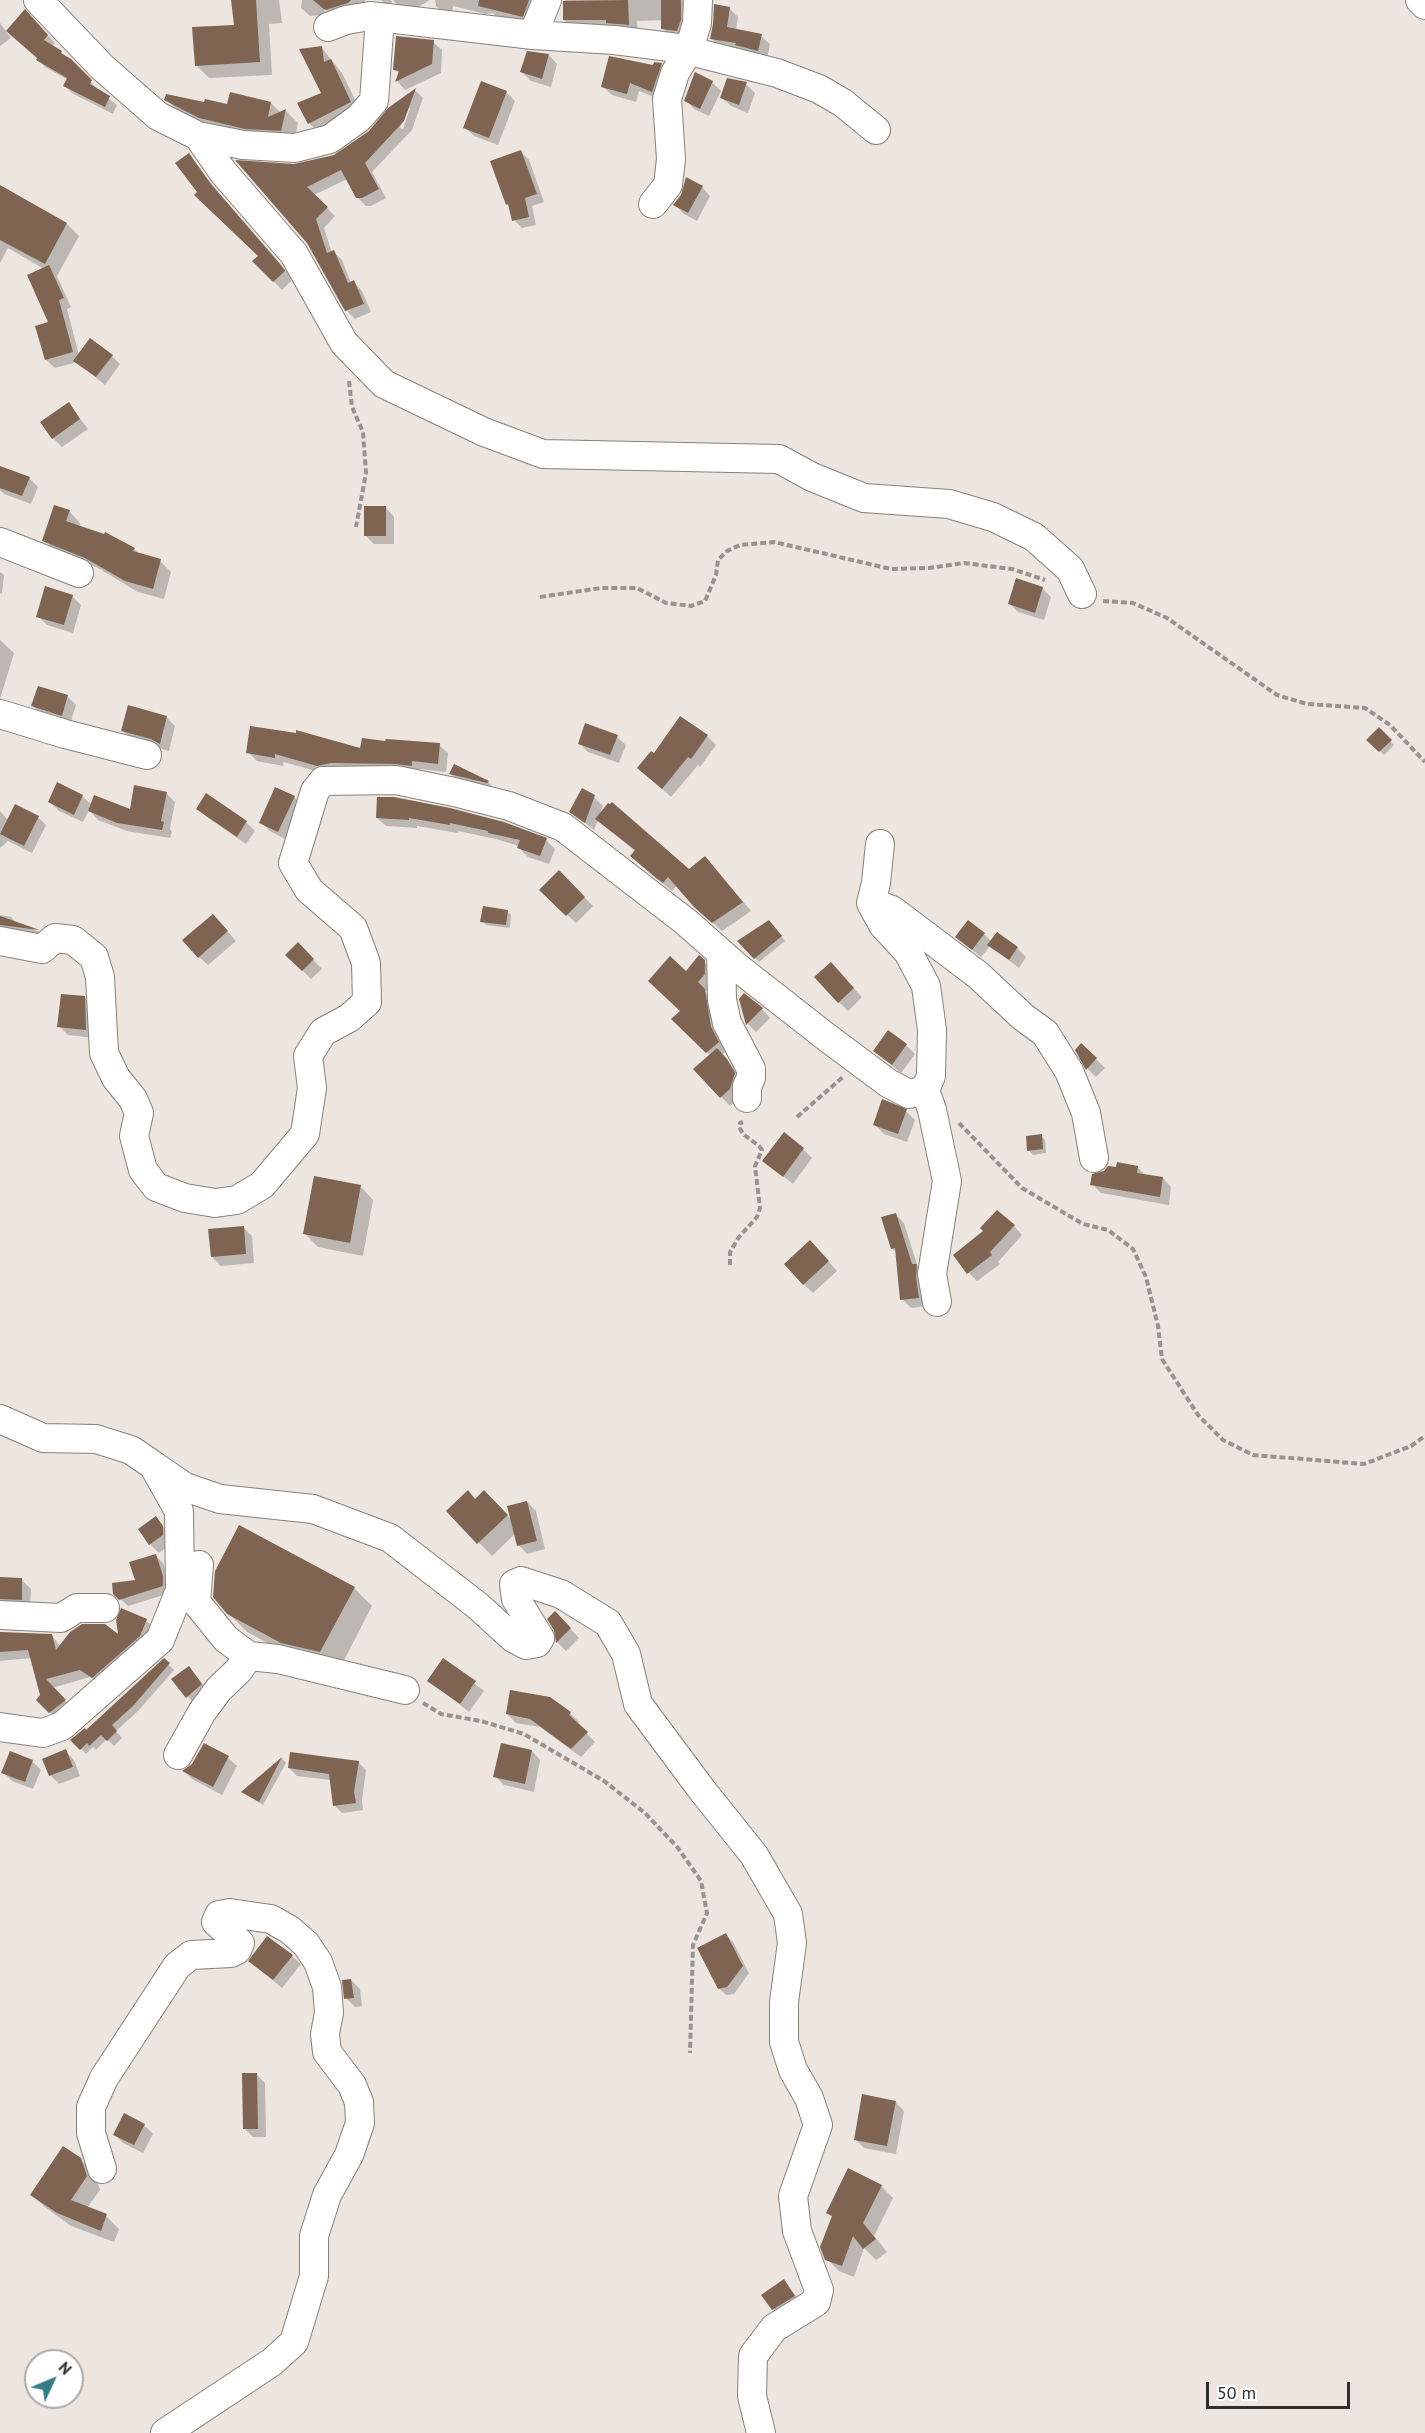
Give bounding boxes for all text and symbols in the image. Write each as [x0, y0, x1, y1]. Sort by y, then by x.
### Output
north arrow [24, 2349, 84, 2409]
text: N [55, 2357, 76, 2379]
scale bar [1209, 2370, 1353, 2408]
text: 50 m [1217, 2381, 1256, 2404]

